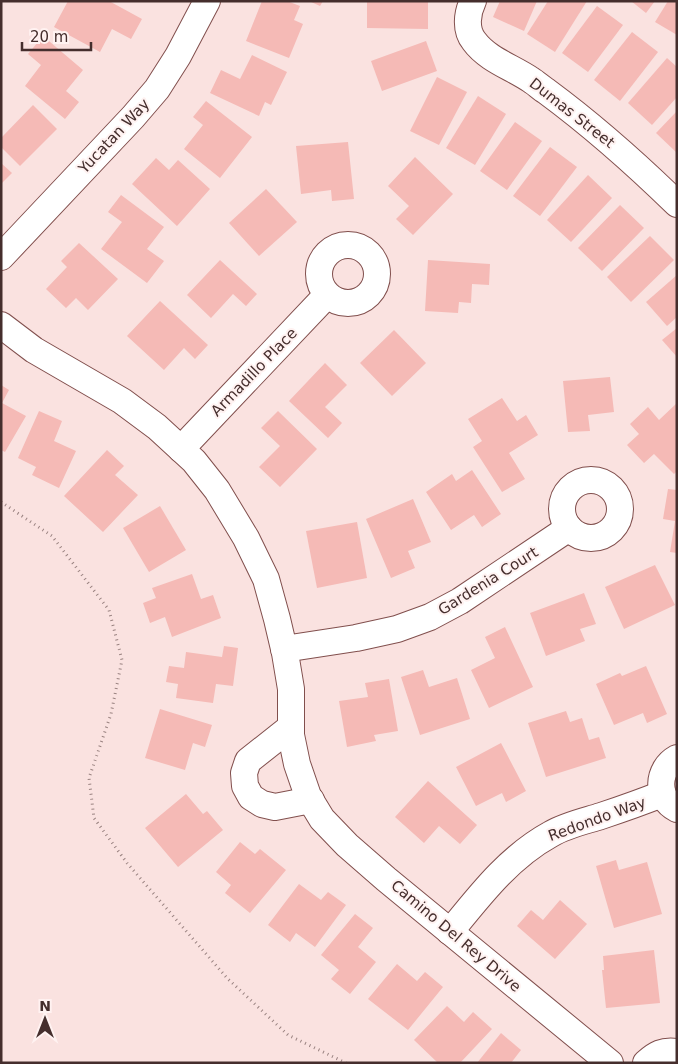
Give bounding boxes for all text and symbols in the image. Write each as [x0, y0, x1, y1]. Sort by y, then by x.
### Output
scale bar [22, 20, 91, 52]
text: 20 m [30, 28, 68, 46]
street label: Dumas Street [526, 74, 618, 152]
street label: Yucatan Way [74, 95, 153, 178]
street label: Armadillo Place [207, 324, 301, 420]
street label: Gardenia Court [435, 543, 541, 619]
street label: Redondo Way [546, 793, 648, 845]
street label: Camino Del Rey Drive [387, 876, 525, 996]
north arrow [20, 994, 70, 1044]
text: N [39, 998, 51, 1014]

